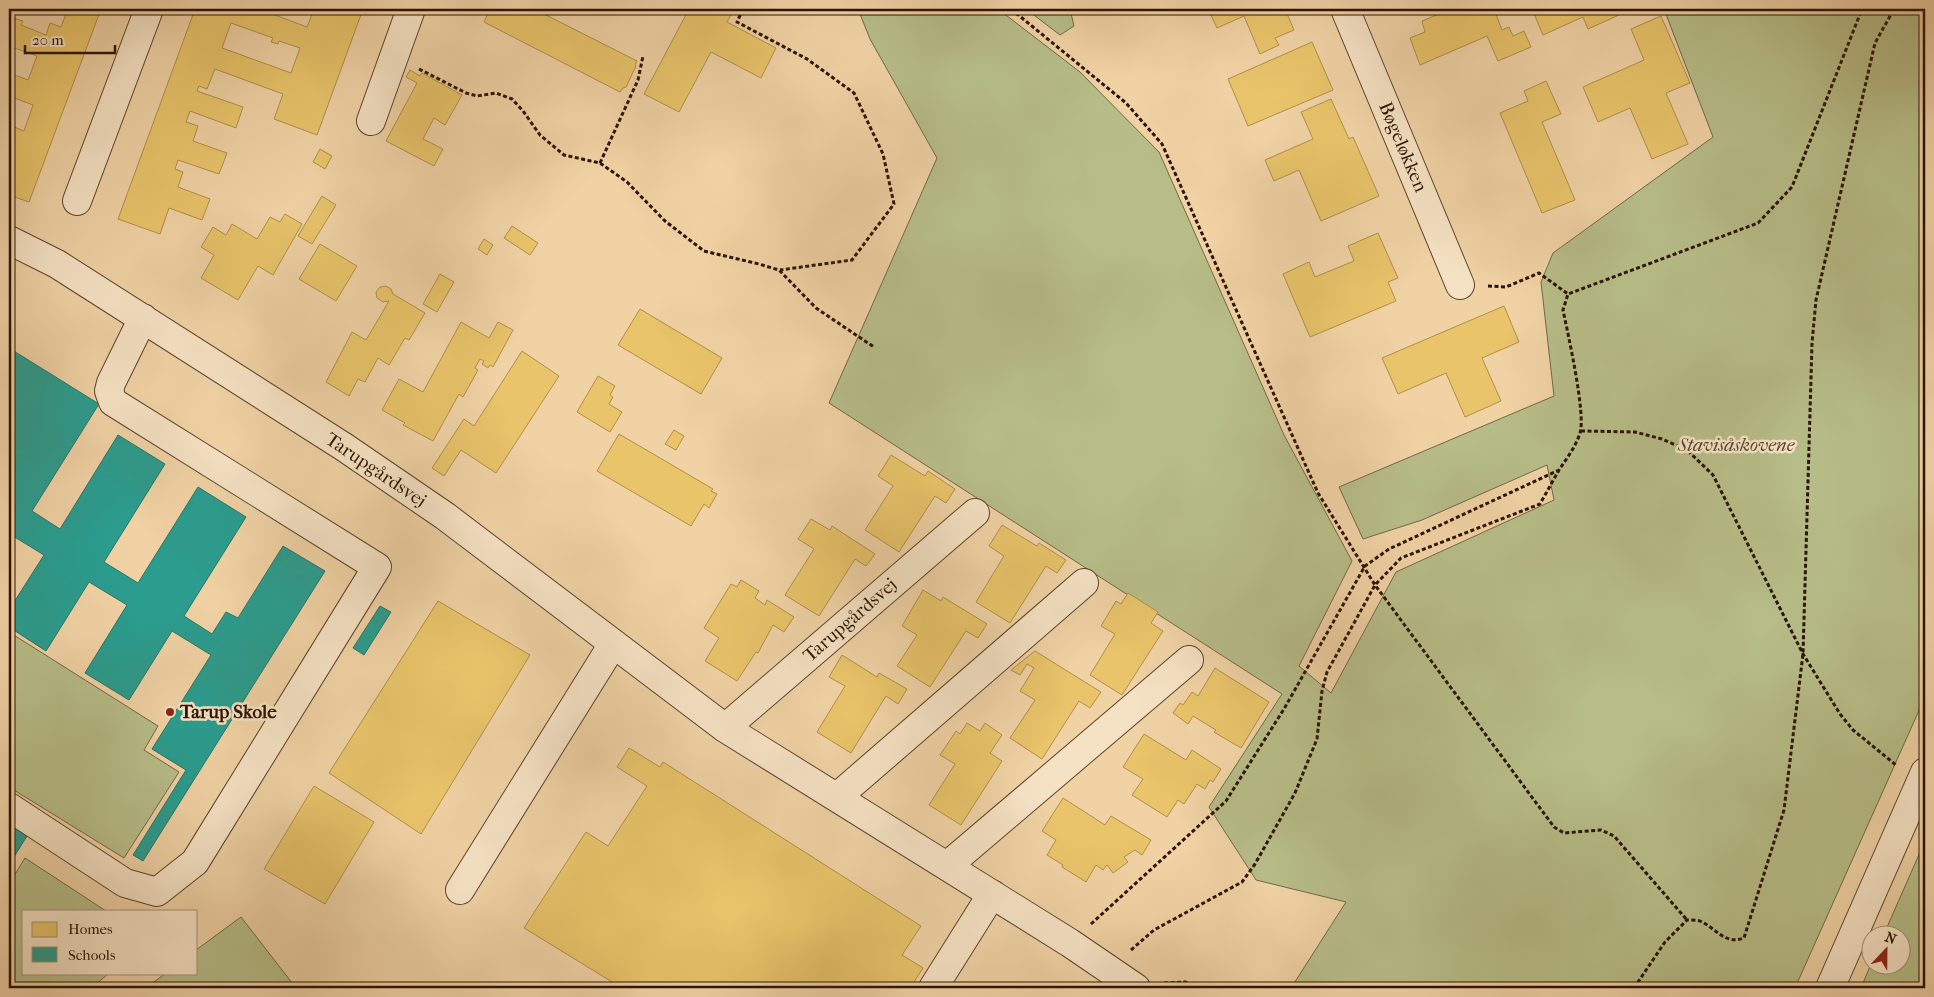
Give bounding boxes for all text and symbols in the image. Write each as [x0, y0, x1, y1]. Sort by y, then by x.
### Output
scale bar [25, 22, 115, 54]
text: 20 m [32, 31, 64, 49]
street label: Bøgeløkken [1374, 99, 1432, 195]
street label: Tarupgårdsvej [321, 428, 431, 512]
park label: Stavisåskovene [1677, 434, 1796, 456]
street label: Tarupgårdsvej [799, 573, 901, 667]
place label: Tarup Skole [179, 701, 277, 723]
marker: Tarup Skole [164, 706, 176, 718]
legend [22, 910, 198, 974]
text: Homes [68, 920, 113, 938]
north arrow [1862, 924, 1912, 974]
text: N [1883, 929, 1899, 948]
text: Schools [68, 946, 116, 964]

